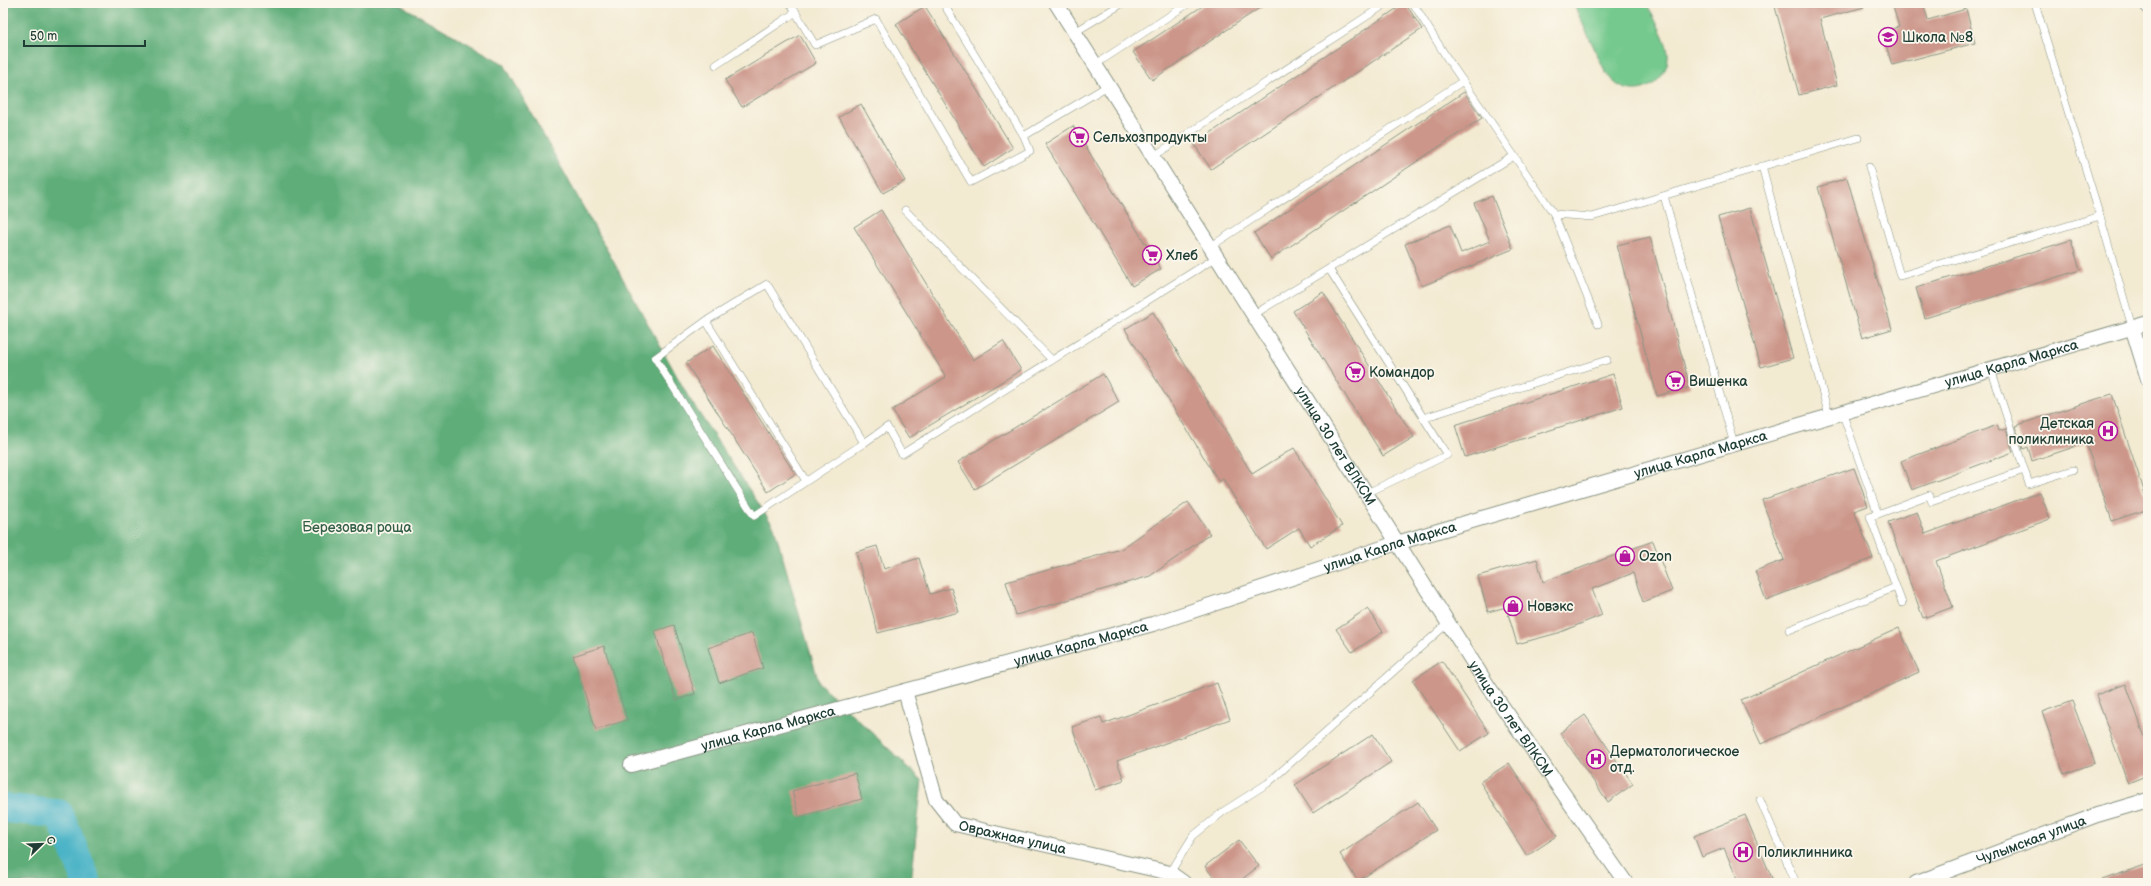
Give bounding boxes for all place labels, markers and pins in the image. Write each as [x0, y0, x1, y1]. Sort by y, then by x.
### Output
school or university icon: Школа №8 [1877, 26, 1899, 48]
place label: Школа №8 [1902, 29, 1973, 46]
supermarket icon: Сельхозпродукты [1068, 126, 1090, 148]
place label: Сельхозпродукты [1093, 129, 1207, 146]
supermarket icon: Хлеб [1141, 244, 1163, 266]
place label: Хлеб [1166, 247, 1198, 264]
supermarket icon: Командор [1344, 361, 1366, 383]
place label: Командор [1369, 364, 1435, 381]
supermarket icon: Вишенка [1664, 370, 1686, 392]
place label: Вишенка [1689, 373, 1748, 390]
place label: Детская поликлиника [2009, 415, 2095, 448]
hospital icon: Детская поликлиника [2097, 420, 2119, 442]
shop icon: Ozon [1614, 545, 1636, 567]
place label: Ozon [1639, 548, 1672, 565]
shop icon: Новэкс [1502, 595, 1524, 617]
place label: Новэкс [1527, 598, 1573, 615]
place label: Дерматологическое отд. [1610, 743, 1739, 776]
hospital icon: Дерматологическое отд. [1585, 748, 1607, 770]
hospital icon: Поликлинника [1732, 841, 1754, 863]
place label: Поликлинника [1757, 844, 1853, 861]

